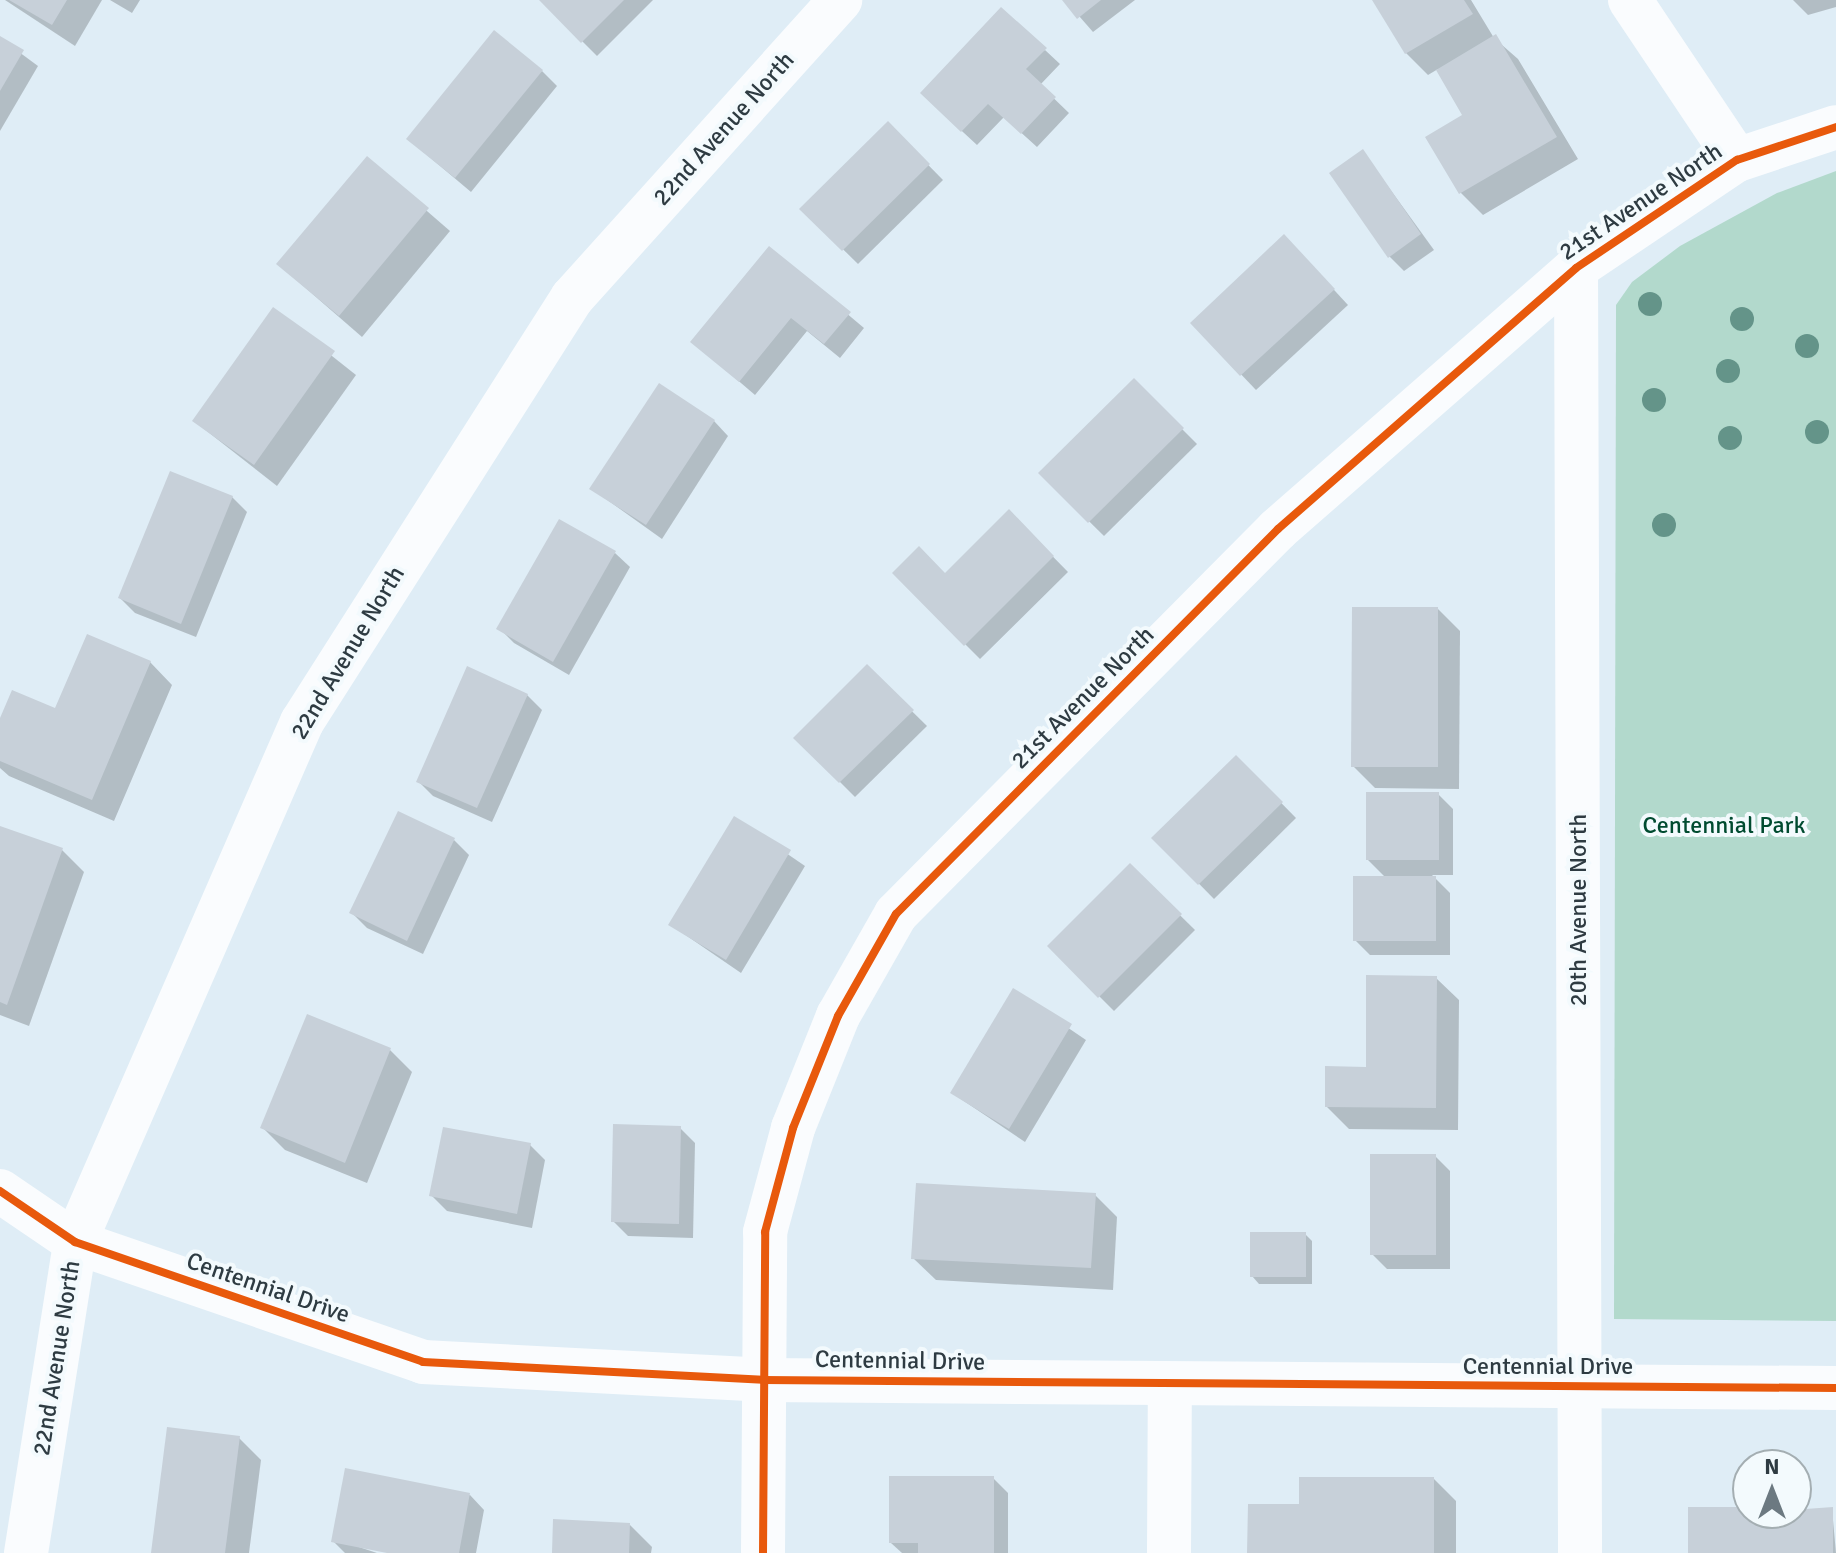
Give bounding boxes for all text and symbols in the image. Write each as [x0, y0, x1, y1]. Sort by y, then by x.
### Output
street label: 22nd Avenue North [647, 46, 801, 212]
street label: 21st Avenue North [1554, 137, 1728, 267]
street label: 22nd Avenue North [285, 561, 411, 745]
street label: 21st Avenue North [1006, 621, 1160, 775]
park label: Centennial Park [1643, 812, 1805, 840]
street label: 20th Avenue North [1565, 814, 1593, 1006]
street label: Centennial Drive [183, 1247, 353, 1329]
street label: 22nd Avenue North [27, 1258, 87, 1458]
street label: Centennial Drive [815, 1345, 985, 1377]
street label: Centennial Drive [1463, 1353, 1633, 1381]
north arrow [1732, 1449, 1812, 1529]
text: N [1764, 1453, 1780, 1480]

